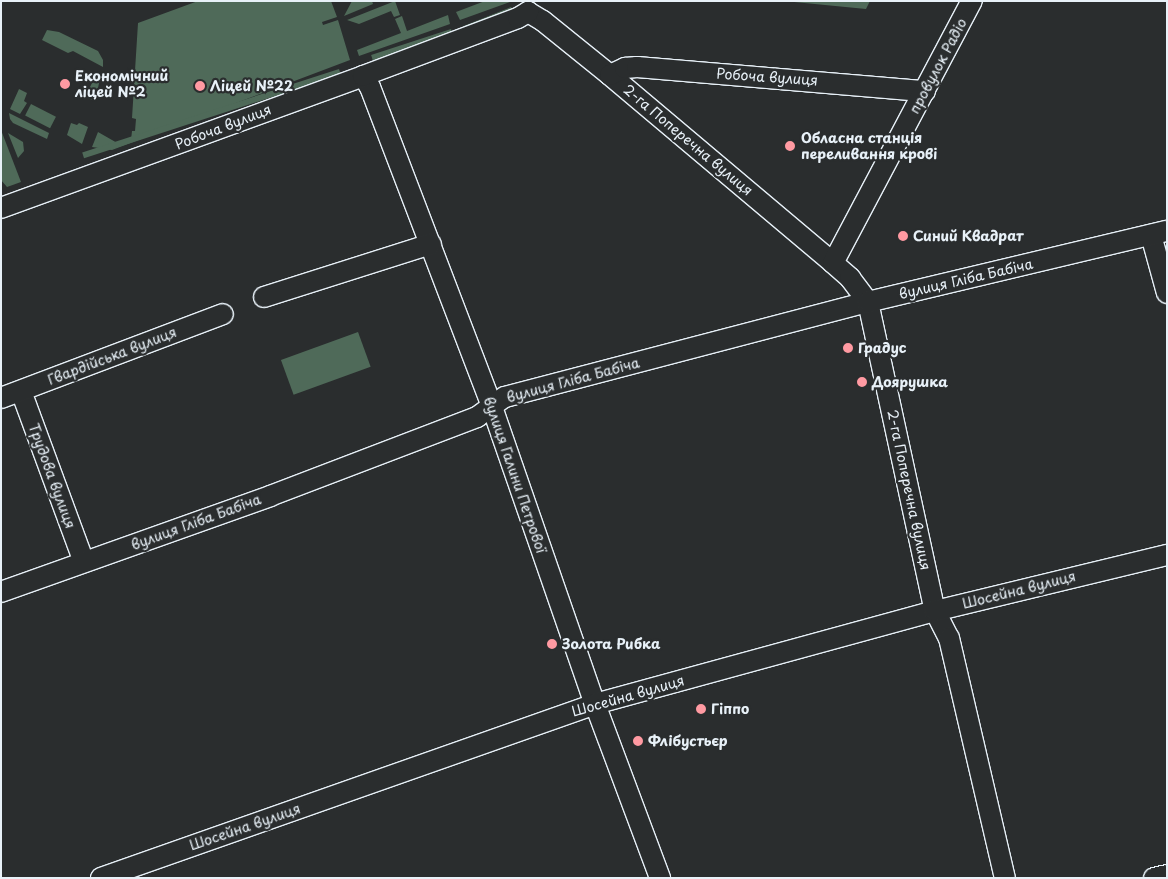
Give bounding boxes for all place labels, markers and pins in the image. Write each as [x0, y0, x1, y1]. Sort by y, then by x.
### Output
place label: Економічний ліцей №2 [75, 68, 168, 100]
marker: Економічний ліцей №2 [59, 78, 71, 90]
place label: Ліцей №22 [210, 78, 293, 94]
marker: Ліцей №22 [194, 80, 206, 92]
place label: Обласна станція переливання крові [801, 130, 938, 162]
marker: Обласна станція переливання крові [783, 139, 797, 153]
place label: Синий Квадрат [913, 228, 1024, 244]
marker: Синий Квадрат [897, 230, 909, 242]
place label: Градус [858, 340, 907, 356]
marker: Градус [842, 342, 854, 354]
place label: Доярушка [872, 374, 948, 390]
marker: Доярушка [856, 376, 868, 388]
place label: Золота Рибка [562, 636, 660, 652]
marker: Золота Рибка [546, 638, 558, 650]
place label: Гіппо [711, 701, 749, 717]
marker: Гіппо [695, 703, 707, 715]
place label: Флібустьєр [648, 733, 727, 749]
marker: Флібустьєр [632, 735, 644, 747]

